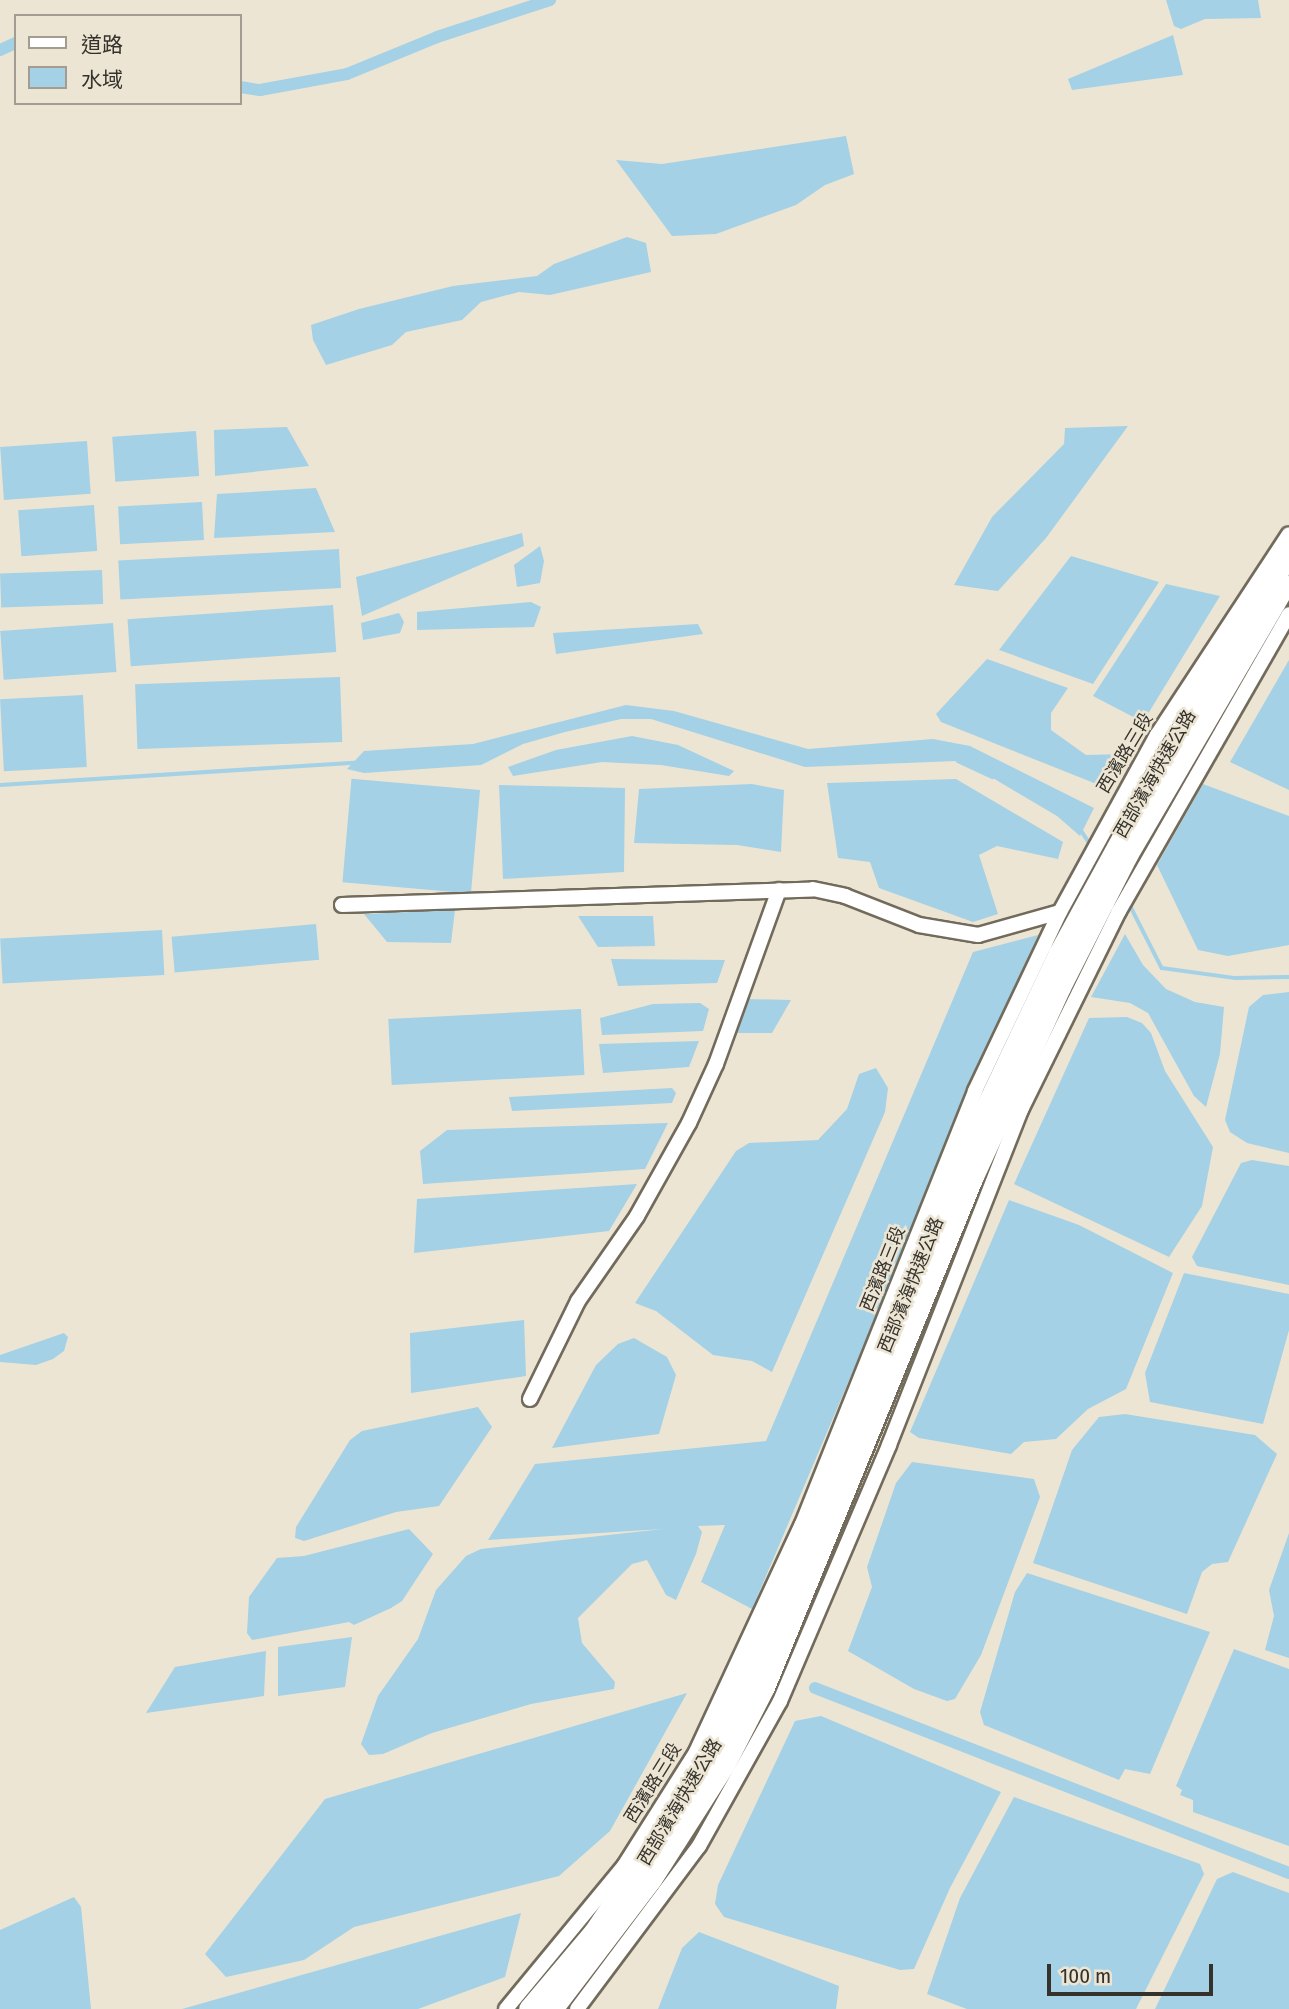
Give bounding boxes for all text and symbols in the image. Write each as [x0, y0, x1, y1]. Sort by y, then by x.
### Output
legend [14, 14, 242, 105]
text: 道路 [81, 32, 123, 58]
text: 水域 [81, 67, 123, 93]
street label: 西部濱海快速公路 [1110, 706, 1200, 842]
street label: 西濱路三段 [1093, 709, 1157, 797]
street label: 西部濱海快速公路 [874, 1214, 948, 1356]
street label: 西濱路三段 [856, 1223, 910, 1315]
street label: 西部濱海快速公路 [634, 1735, 726, 1869]
street label: 西濱路三段 [620, 1739, 686, 1827]
scale bar [1051, 1950, 1217, 1994]
text: 100 m [1060, 1963, 1111, 1989]

